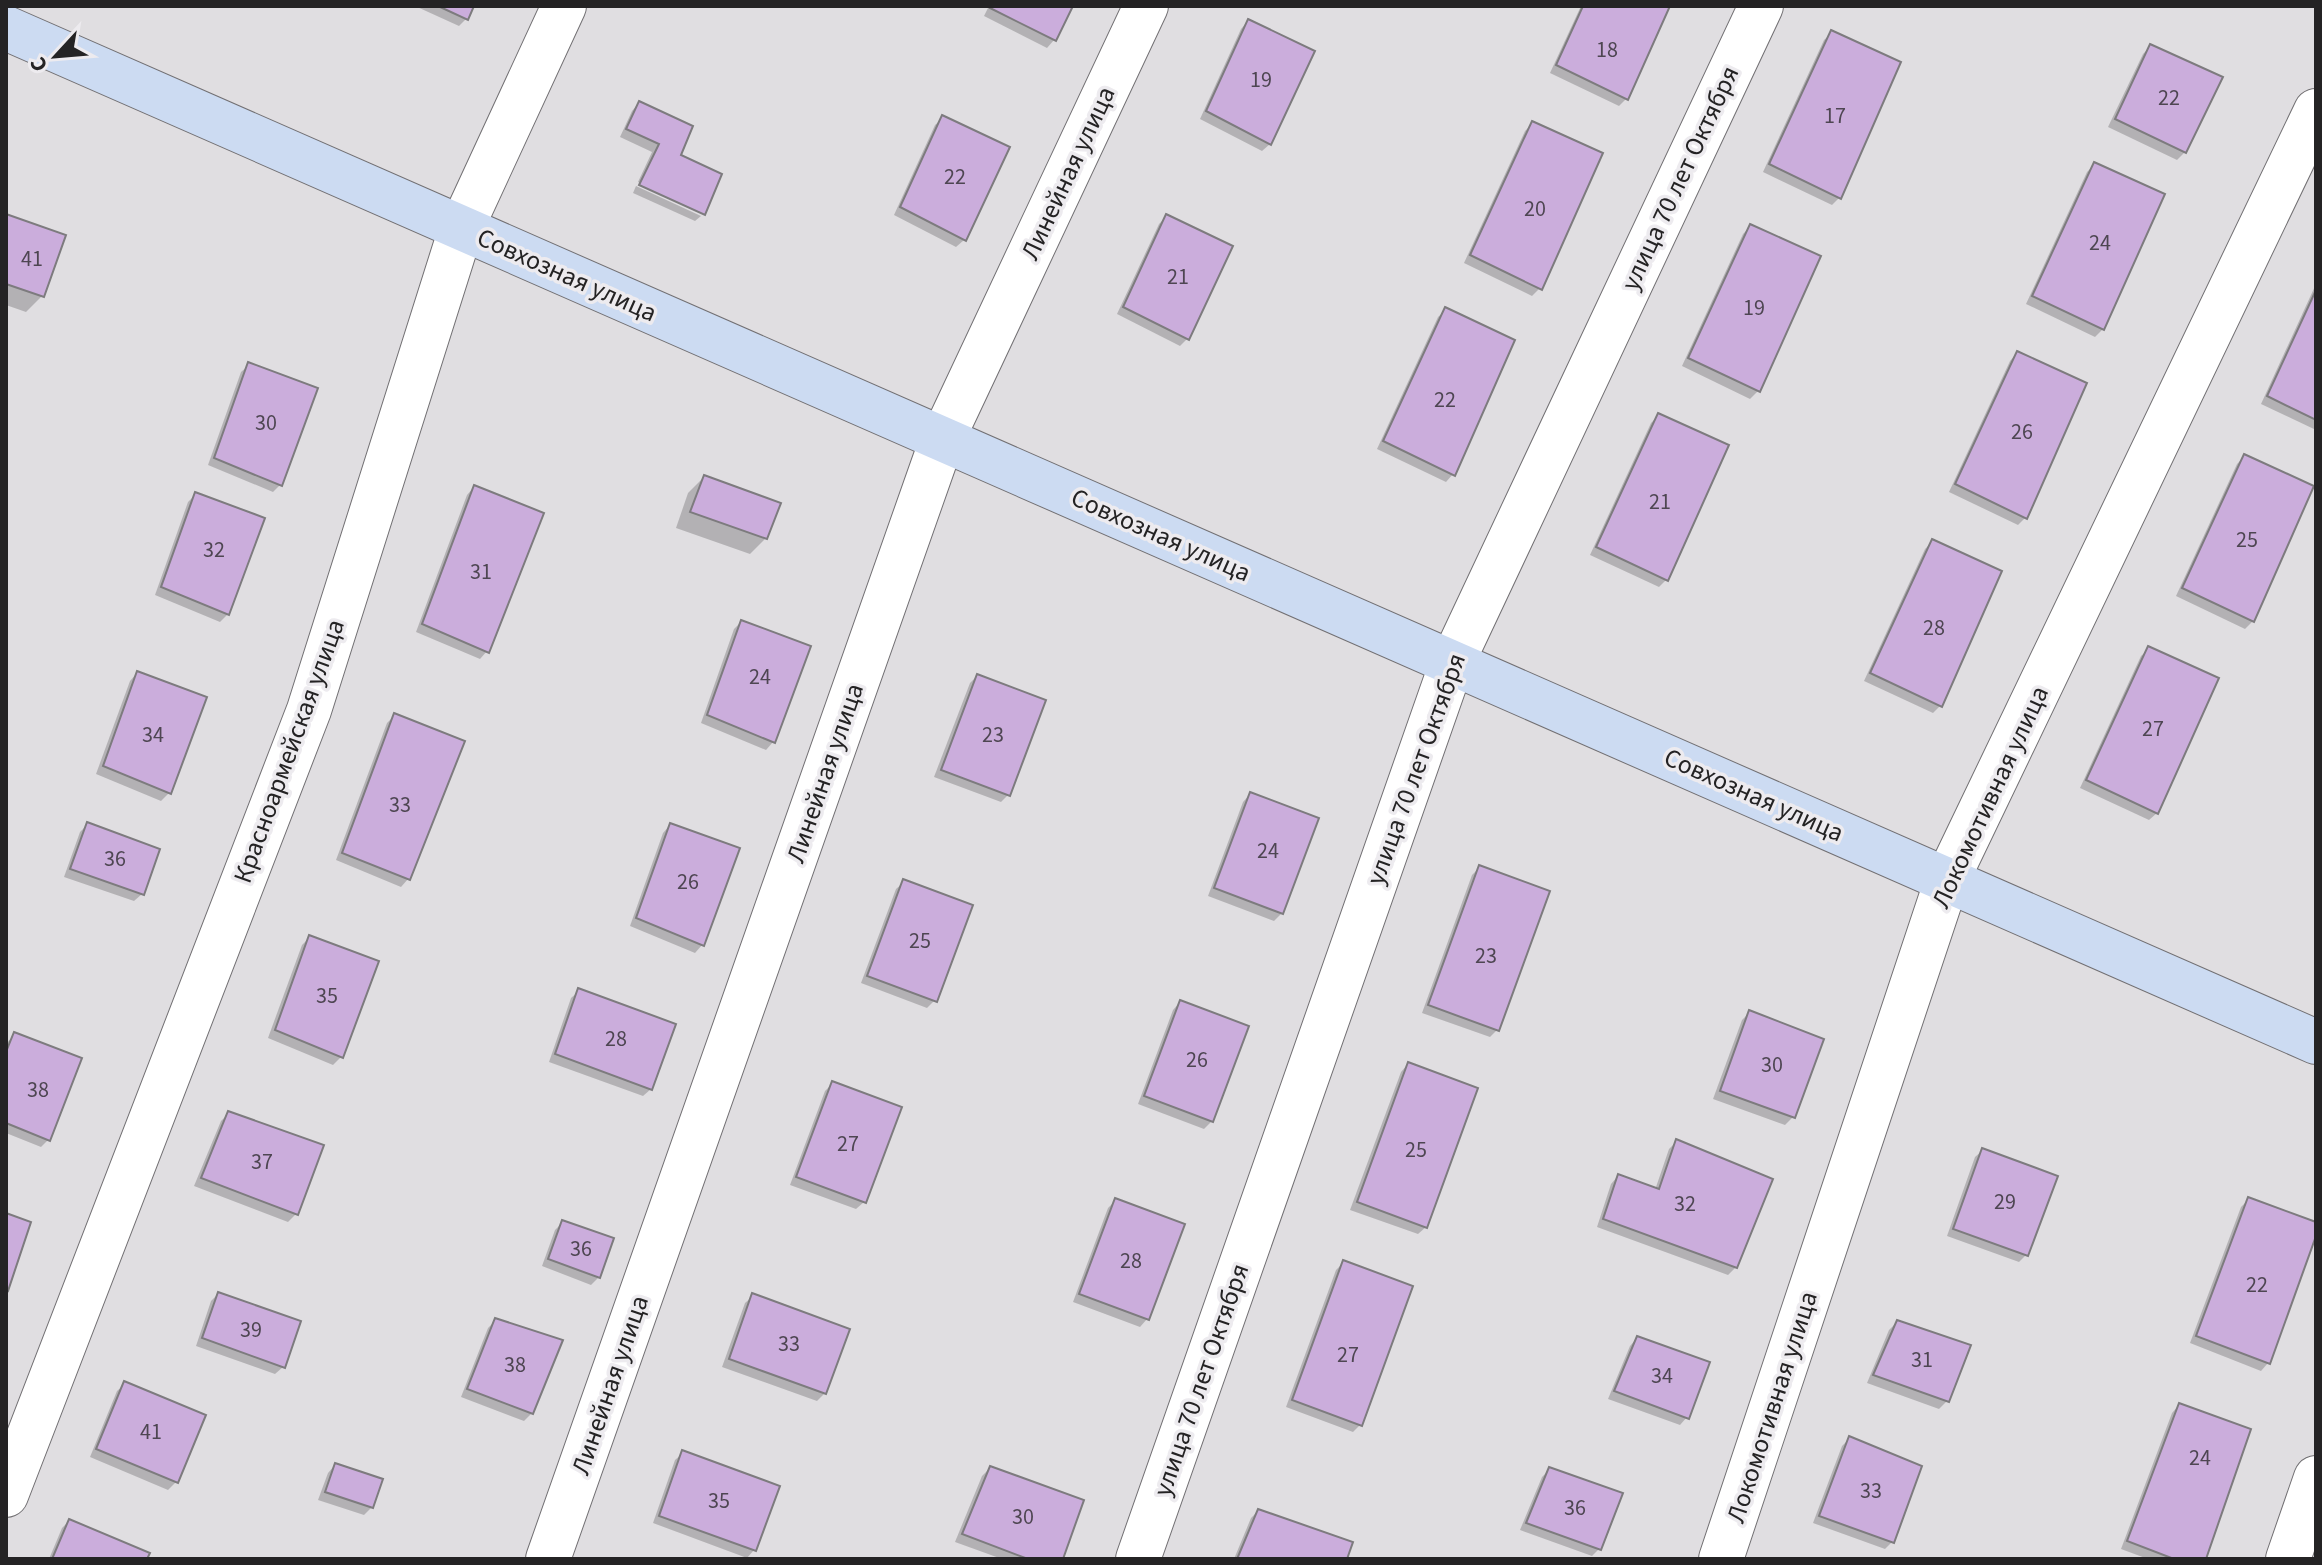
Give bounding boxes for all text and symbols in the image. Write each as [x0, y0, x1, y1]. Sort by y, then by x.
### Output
north arrow [16, 16, 96, 96]
house number: 18 [1596, 34, 1618, 66]
text: С [22, 51, 56, 77]
street label: улица 70 лет Октября [1612, 60, 1748, 296]
house number: 19 [1250, 64, 1272, 96]
street label: Линейная улица [1012, 80, 1124, 266]
house number: 22 [2158, 82, 2180, 114]
house number: 17 [1824, 100, 1846, 132]
house number: 22 [944, 161, 966, 193]
house number: 20 [1524, 193, 1546, 225]
street label: Совхозная улица [471, 219, 663, 331]
house number: 24 [2089, 227, 2111, 259]
house number: 41 [21, 243, 43, 275]
house number: 21 [1167, 261, 1189, 293]
house number: 19 [1743, 292, 1765, 324]
house number: 22 [1434, 384, 1456, 416]
house number: 30 [255, 407, 277, 439]
house number: 26 [2011, 416, 2033, 448]
street label: Совхозная улица [1065, 479, 1257, 591]
house number: 21 [1649, 486, 1671, 518]
house number: 25 [2236, 524, 2258, 556]
house number: 32 [203, 534, 225, 566]
house number: 31 [470, 556, 492, 588]
house number: 28 [1923, 612, 1945, 644]
street label: Красноармейская улица [224, 614, 354, 888]
street label: улица 70 лет Октября [1357, 648, 1475, 890]
house number: 24 [749, 661, 771, 693]
street label: Линейная улица [777, 678, 873, 868]
street label: Локомотивная улица [1922, 680, 2058, 914]
house number: 27 [2142, 713, 2164, 745]
house number: 34 [142, 719, 164, 751]
house number: 23 [982, 719, 1004, 751]
street label: Совхозная улица [1658, 739, 1850, 851]
house number: 33 [389, 789, 411, 821]
house number: 24 [1257, 835, 1279, 867]
house number: 36 [104, 843, 126, 875]
house number: 26 [677, 866, 699, 898]
house number: 25 [909, 925, 931, 957]
house number: 23 [1475, 940, 1497, 972]
house number: 35 [316, 980, 338, 1012]
house number: 28 [605, 1023, 627, 1055]
house number: 26 [1186, 1044, 1208, 1076]
house number: 30 [1761, 1049, 1783, 1081]
house number: 38 [27, 1074, 49, 1106]
house number: 27 [837, 1128, 859, 1160]
house number: 25 [1405, 1134, 1427, 1166]
house number: 37 [251, 1146, 273, 1178]
house number: 29 [1994, 1186, 2016, 1218]
house number: 32 [1674, 1188, 1696, 1220]
house number: 36 [570, 1233, 592, 1265]
house number: 28 [1120, 1245, 1142, 1277]
street label: улица 70 лет Октября [1144, 1259, 1258, 1501]
house number: 22 [2246, 1269, 2268, 1301]
street label: Локомотивная улица [1717, 1286, 1827, 1528]
street label: Линейная улица [562, 1290, 658, 1480]
house number: 39 [240, 1314, 262, 1346]
house number: 33 [778, 1328, 800, 1360]
house number: 27 [1337, 1339, 1359, 1371]
house number: 31 [1911, 1344, 1933, 1376]
house number: 38 [504, 1349, 526, 1381]
house number: 34 [1651, 1360, 1673, 1392]
house number: 41 [140, 1416, 162, 1448]
house number: 24 [2189, 1442, 2211, 1474]
house number: 33 [1860, 1475, 1882, 1507]
house number: 35 [708, 1485, 730, 1517]
house number: 36 [1564, 1492, 1586, 1524]
house number: 30 [1012, 1501, 1034, 1533]

